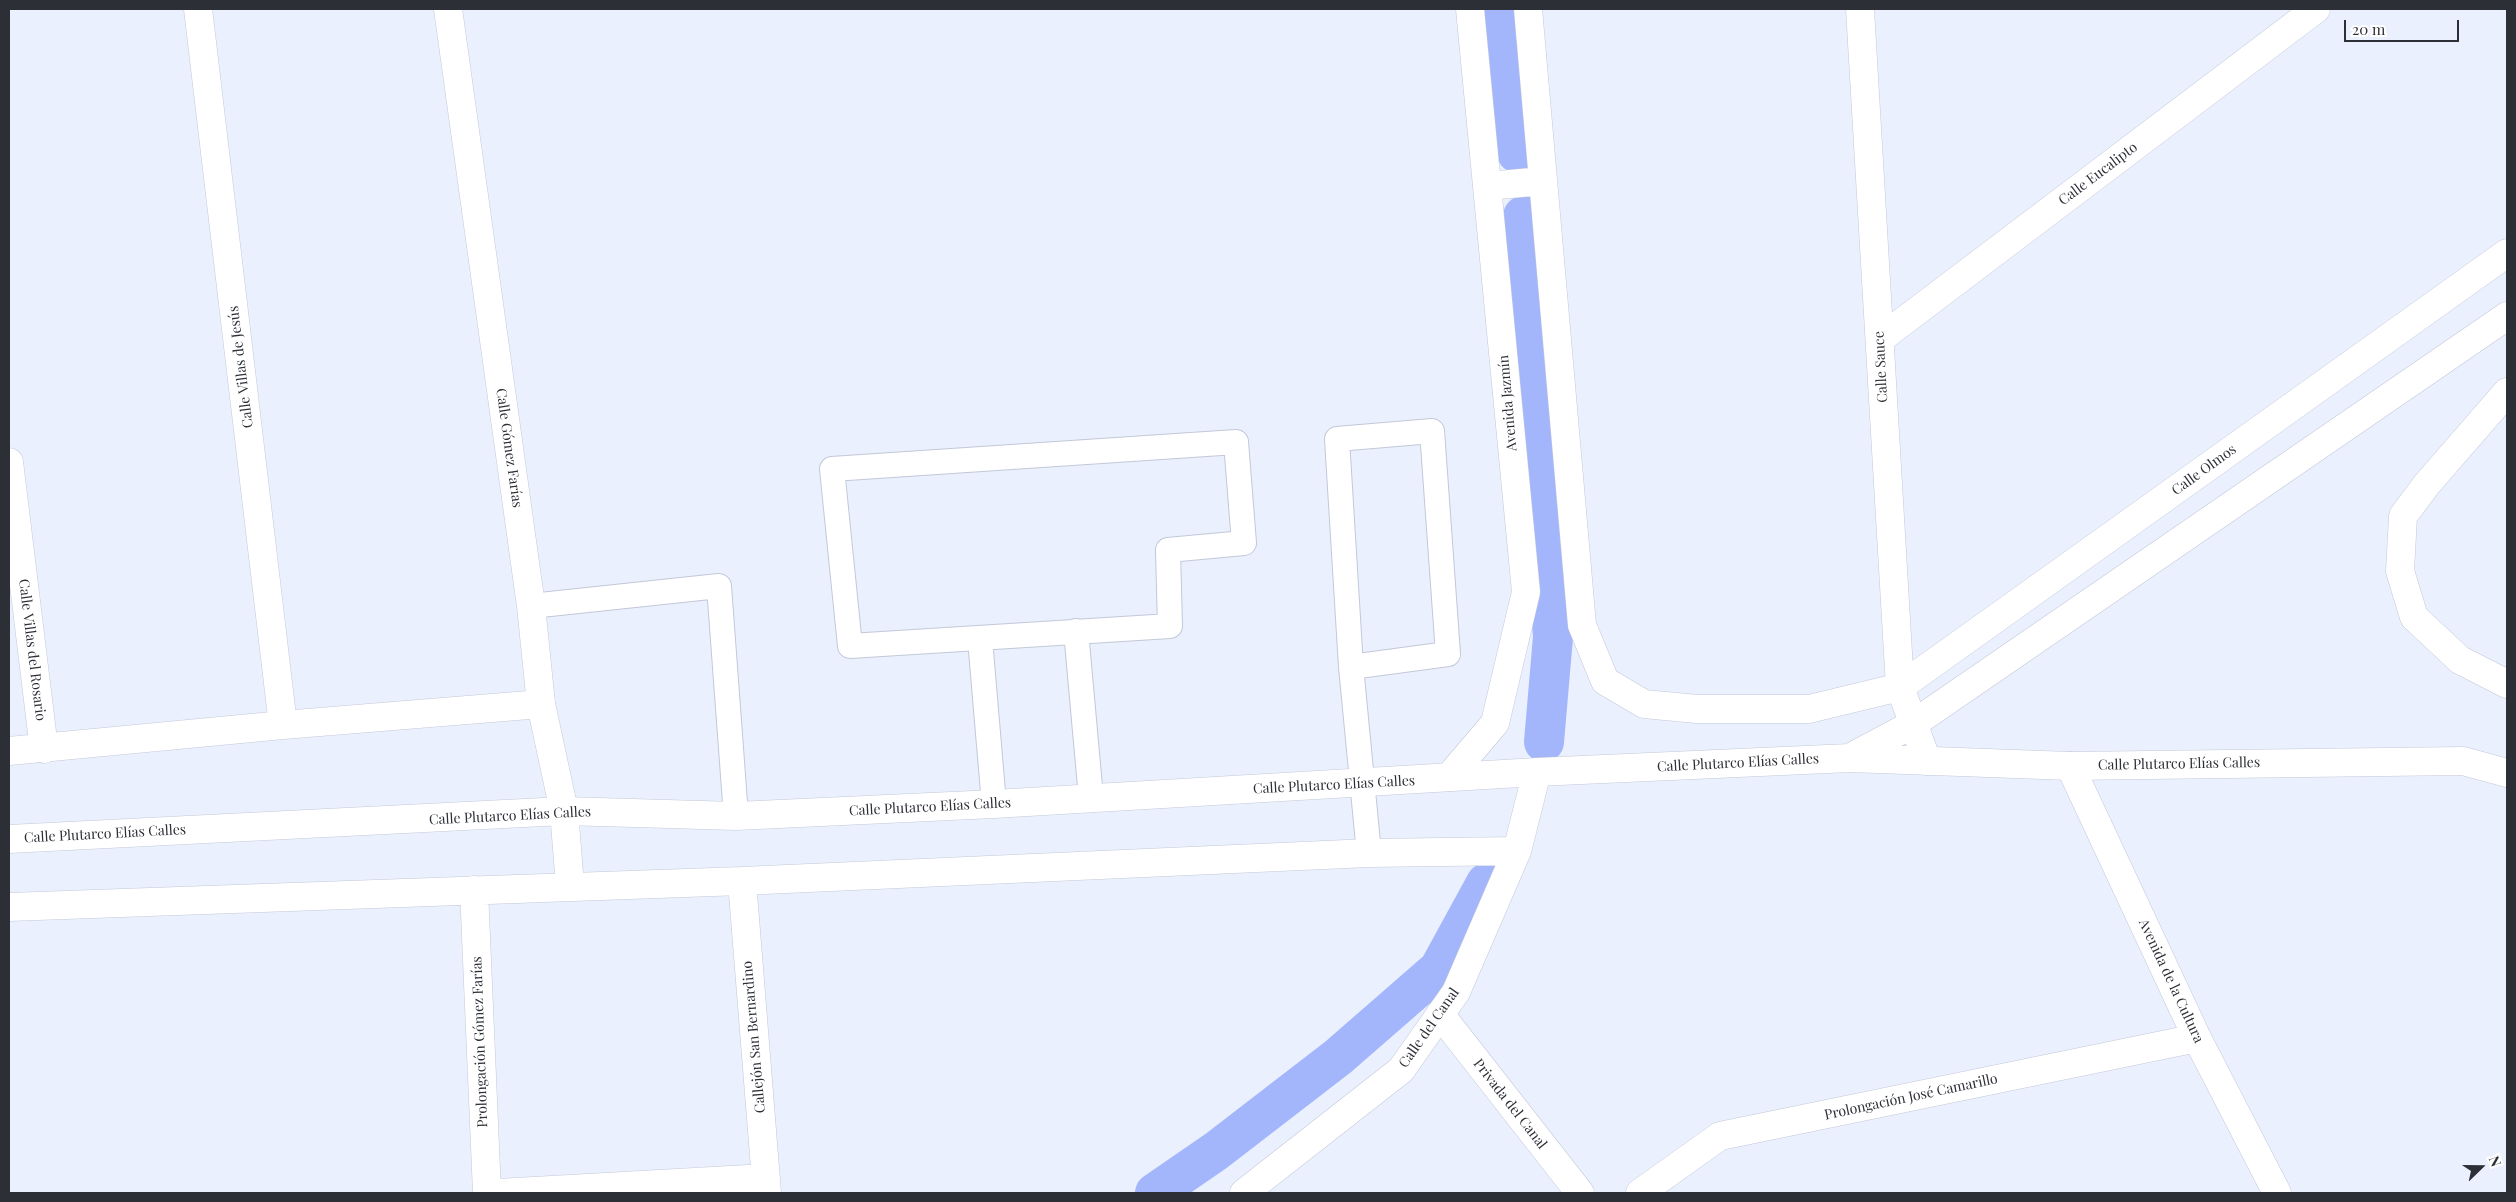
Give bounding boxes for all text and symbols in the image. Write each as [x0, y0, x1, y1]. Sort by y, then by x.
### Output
scale bar [2346, 10, 2461, 42]
text: 20 m [2352, 19, 2385, 39]
street label: Calle Eucalipto [2055, 139, 2141, 209]
street label: Calle Villas de Jesús [225, 305, 257, 429]
street label: Calle Sauce [1871, 331, 1891, 403]
street label: Avenida Jazmín [1495, 354, 1521, 452]
street label: Calle Gómez Farías [492, 387, 526, 509]
street label: Calle Olmos [2168, 441, 2240, 499]
street label: Calle Villas del Rosario [15, 578, 49, 722]
street label: Calle Plutarco Elías Calles [1657, 750, 1819, 776]
street label: Calle Plutarco Elías Calles [2098, 754, 2260, 774]
street label: Calle Plutarco Elías Calles [1253, 772, 1415, 798]
street label: Calle Plutarco Elías Calles [849, 794, 1011, 820]
street label: Calle Plutarco Elías Calles [429, 803, 591, 829]
street label: Calle Plutarco Elías Calles [24, 821, 186, 847]
street label: Avenida de la Cultura [2135, 916, 2207, 1046]
street label: Prolongación Gómez Farías [469, 956, 491, 1128]
street label: Callejón San Bernardino [739, 960, 769, 1114]
street label: Calle del Canal [1395, 985, 1463, 1071]
street label: Privada del Canal [1470, 1056, 1550, 1152]
street label: Prolongación José Camarillo [1823, 1070, 1999, 1124]
north arrow [2456, 1142, 2506, 1192]
text: N [2485, 1153, 2506, 1169]

